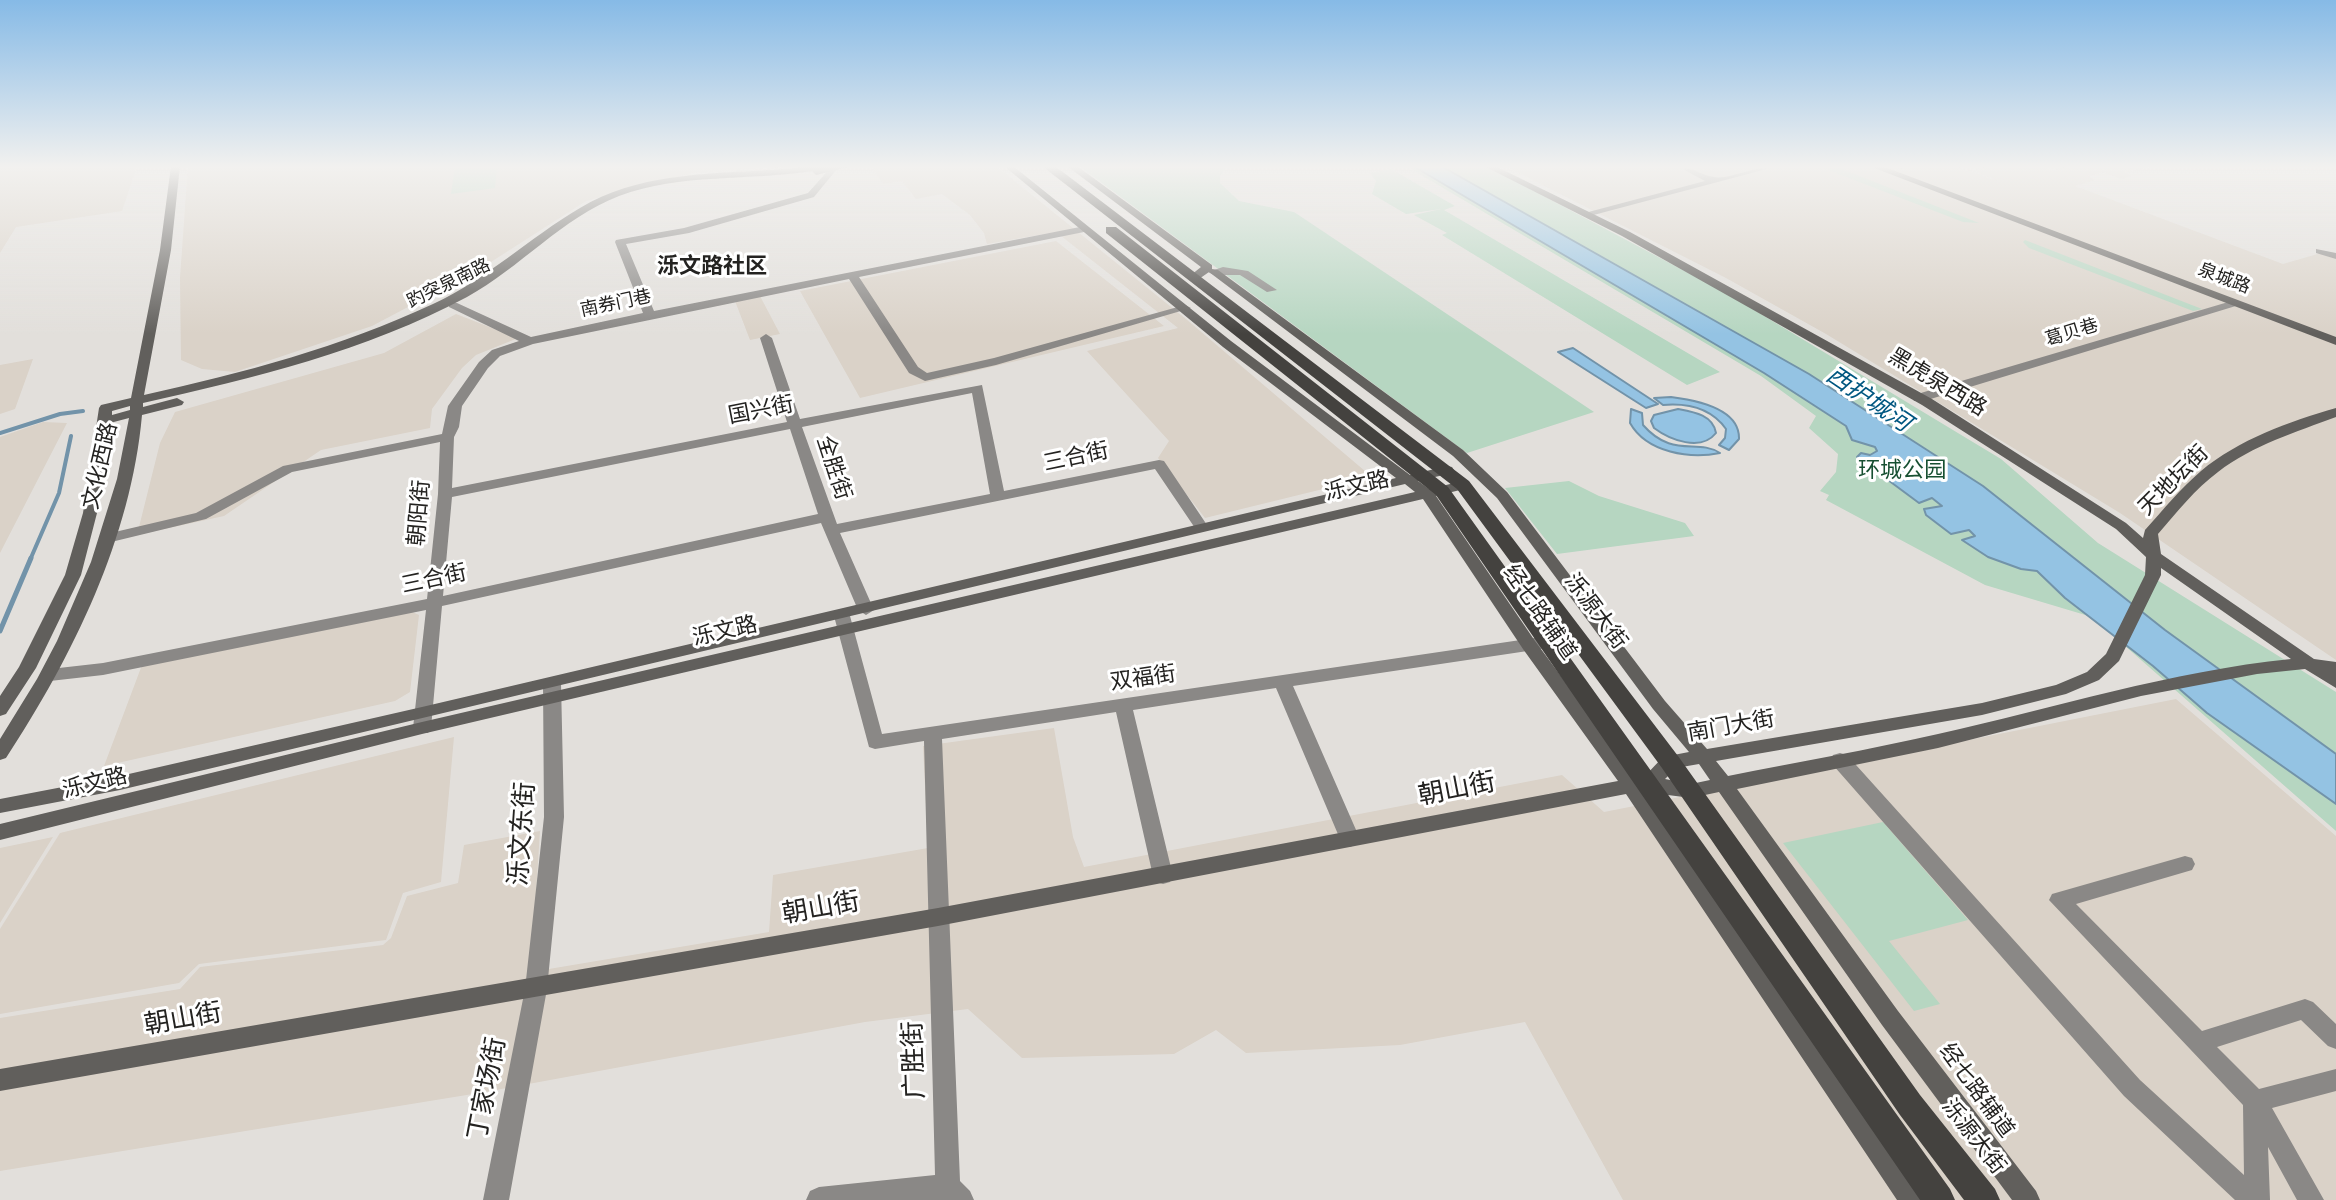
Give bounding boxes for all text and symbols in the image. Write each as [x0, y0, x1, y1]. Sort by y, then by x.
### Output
district label: 泺文路社区 [657, 254, 767, 280]
street label: 趵突泉南路 [404, 255, 494, 313]
street label: 泉城路 [2195, 259, 2253, 299]
street label: 南券门巷 [579, 286, 653, 322]
street label: 葛贝巷 [2043, 315, 2101, 351]
street label: 黑虎泉西路 [1883, 343, 1991, 423]
water label: 西护城河 [1820, 361, 1916, 439]
street label: 国兴街 [726, 392, 796, 430]
street label: 文化西路 [78, 420, 124, 512]
street label: 全胜街 [810, 433, 856, 503]
street label: 三合街 [1041, 438, 1111, 478]
street label: 天地坛街 [2134, 441, 2214, 521]
park label: 环城公园 [1858, 458, 1946, 484]
street label: 泺文路 [1322, 467, 1392, 507]
street label: 朝阳街 [404, 479, 436, 547]
street label: 三合街 [399, 560, 469, 600]
street label: 经七路辅道 [1497, 560, 1581, 666]
street label: 泺源大街 [1558, 569, 1632, 655]
street label: 泺文路 [690, 612, 760, 652]
street label: 双福街 [1108, 661, 1178, 697]
street label: 南门大街 [1685, 706, 1777, 748]
street label: 泺文路 [60, 763, 130, 805]
street label: 朝山街 [1416, 767, 1498, 813]
street label: 泺文东街 [504, 781, 542, 887]
street label: 朝山街 [780, 887, 862, 931]
street label: 朝山街 [142, 998, 224, 1042]
street label: 广胜街 [898, 1020, 932, 1100]
street label: 丁家场街 [463, 1035, 513, 1143]
street label: 经七路辅道 [1933, 1039, 2019, 1143]
street label: 泺源大街 [1936, 1094, 2010, 1180]

